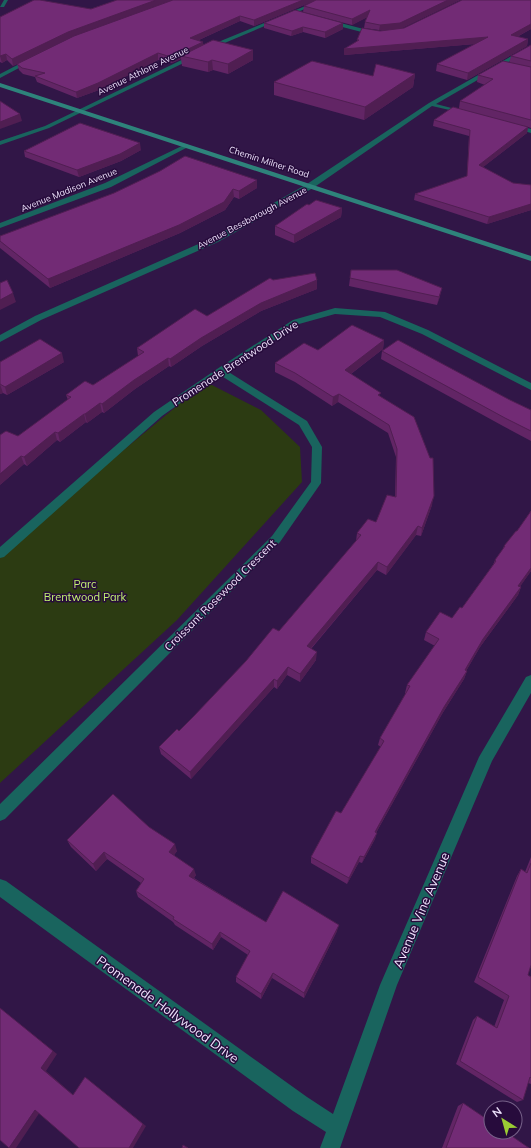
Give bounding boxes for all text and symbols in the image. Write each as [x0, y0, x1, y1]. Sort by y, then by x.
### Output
street label: Avenue Athlone Avenue [96, 44, 190, 97]
street label: Chemin Milner Road [228, 143, 311, 180]
street label: Avenue Madison Avenue [19, 165, 119, 214]
street label: Avenue Bessborough Avenue [195, 184, 308, 251]
street label: Promenade Brentwood Drive [169, 317, 301, 409]
street label: Croissant Rosewood Crescent [161, 536, 279, 654]
park label: Parc Brentwood Park [44, 577, 127, 604]
street label: Avenue Vine Avenue [389, 850, 453, 970]
street label: Promenade Hollywood Drive [94, 952, 242, 1066]
north arrow [483, 1100, 523, 1140]
text: N [489, 1104, 505, 1120]

